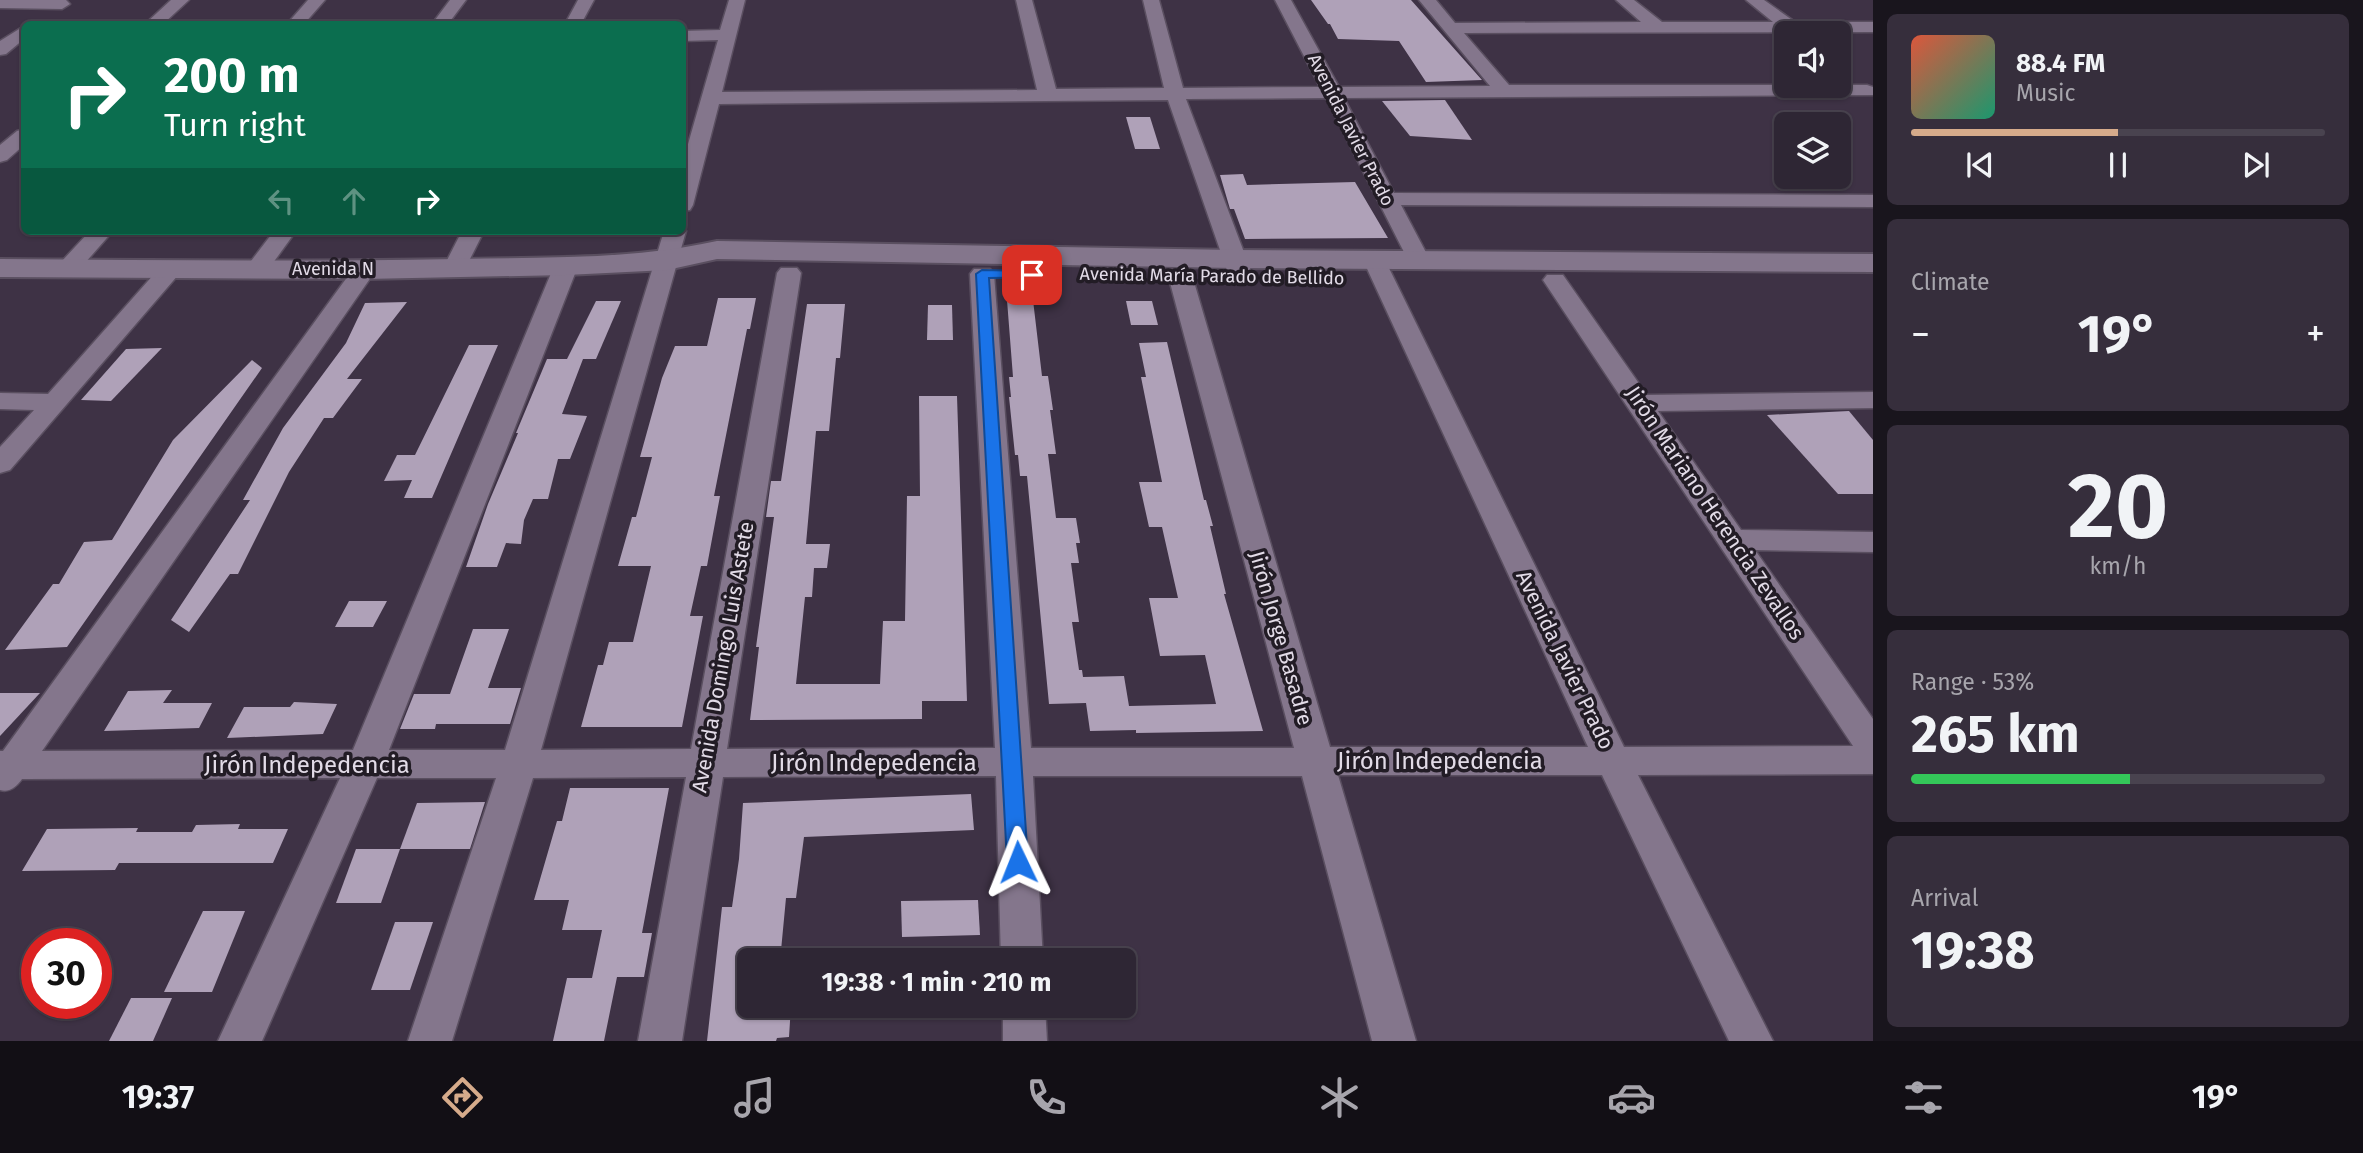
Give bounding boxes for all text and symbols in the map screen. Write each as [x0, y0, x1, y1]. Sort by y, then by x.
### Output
map controls [1774, 21, 1851, 189]
button: sound [1774, 21, 1851, 98]
text: 200 m [164, 46, 300, 105]
text: 88.4 FM [2016, 48, 2105, 79]
icon: right [49, 49, 140, 140]
street label: Avenida Javier Prado [1303, 50, 1399, 210]
text: Music [2016, 79, 2076, 107]
text: Turn right [164, 106, 306, 144]
button: layers [1774, 112, 1851, 189]
icon: previous [1961, 146, 1999, 184]
icon: pause [2099, 146, 2137, 184]
icon: next [2237, 146, 2275, 184]
icon: left [262, 182, 300, 220]
icon: ahead [335, 182, 373, 220]
icon: right [408, 182, 446, 220]
pin [1002, 245, 1062, 305]
icon: arrive [1013, 256, 1051, 294]
street label: Avenida N [292, 258, 374, 280]
street label: Avenida María Parado de Bellido [1080, 263, 1344, 289]
text: Climate [1911, 268, 1990, 296]
text: 19° [2078, 303, 2158, 366]
text: − [1911, 311, 1930, 357]
text: + [2306, 311, 2325, 357]
street label: Jirón Mariano Herencia Zevallos [1620, 381, 1810, 645]
text: 20 [2068, 452, 2168, 561]
street label: Avenida Domingo Luis Astete [686, 519, 760, 795]
street label: Jirón Jorge Basadre [1244, 548, 1318, 728]
text: km/h [2090, 552, 2146, 580]
street label: Avenida Javier Prado [1510, 566, 1620, 754]
text: Range · 53% [1911, 668, 2034, 696]
text: 265 km [1911, 703, 2080, 766]
street label: Jirón Indepedencia [1337, 747, 1543, 775]
street label: Jirón Indepedencia [771, 749, 977, 777]
street label: Jirón Indepedencia [204, 751, 410, 779]
position arrow [981, 825, 1055, 899]
text: Arrival [1911, 884, 1978, 912]
text: 19:38 [1911, 919, 2035, 982]
speed limit sign: 30 [21, 928, 112, 1019]
text: 19:38 · 1 min · 210 m [822, 967, 1051, 998]
icon: directions [438, 1073, 487, 1122]
icon: music [730, 1073, 779, 1122]
icon: phone [1022, 1073, 1071, 1122]
icon: climate [1315, 1073, 1364, 1122]
icon: car [1607, 1073, 1656, 1122]
icon: filters [1899, 1073, 1948, 1122]
text: 19:37 [122, 1078, 194, 1116]
text: 19° [2192, 1078, 2241, 1116]

